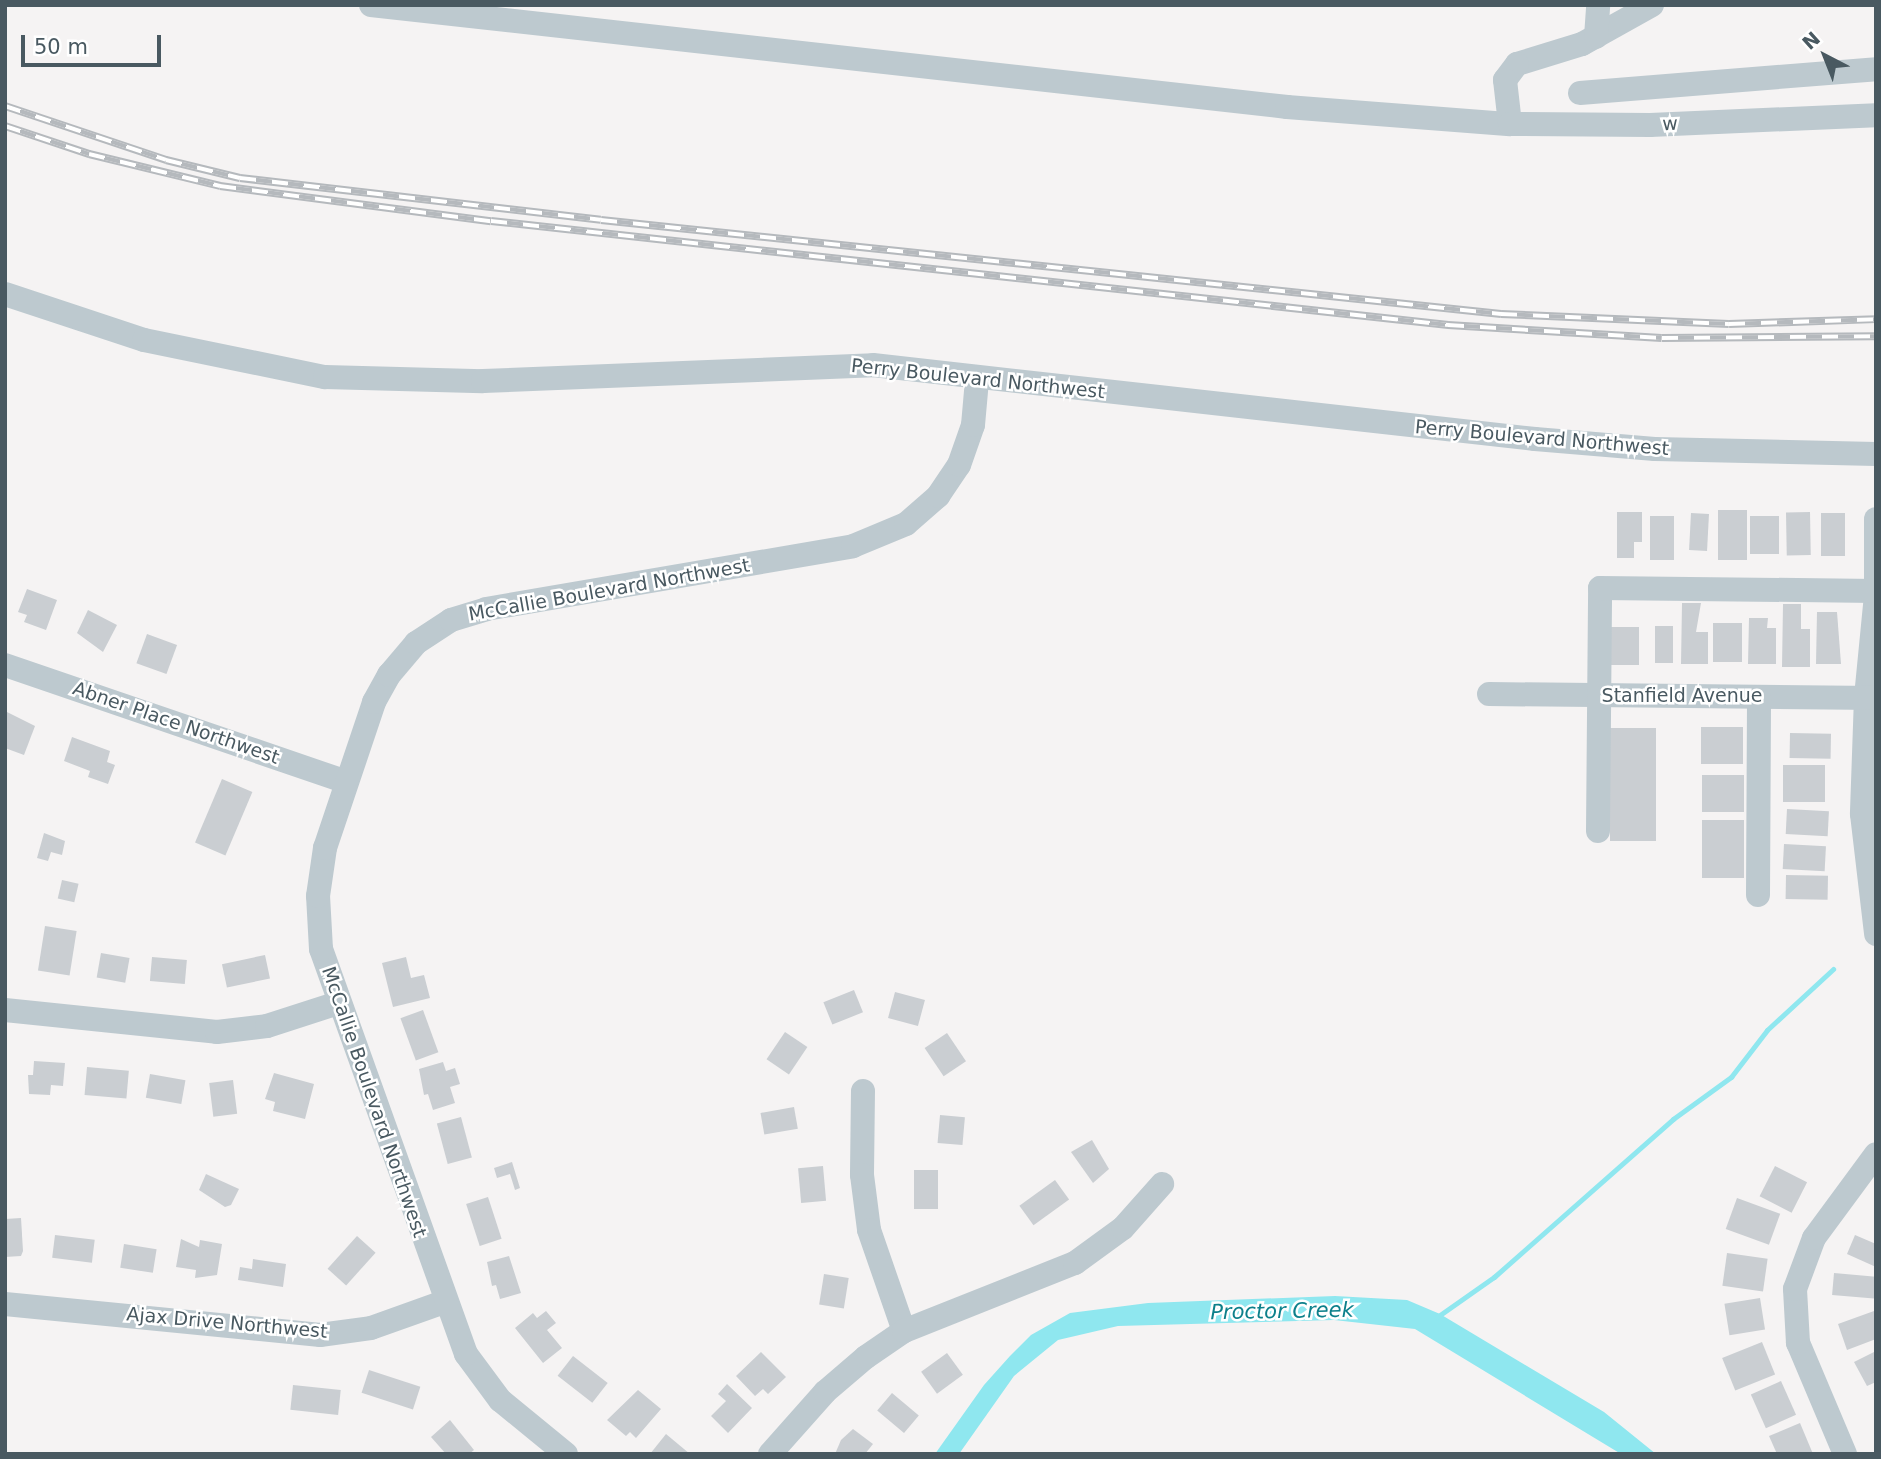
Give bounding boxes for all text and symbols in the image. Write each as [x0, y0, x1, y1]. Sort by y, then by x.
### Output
scale bar [24, 21, 164, 65]
north arrow [1790, 21, 1860, 91]
text: N [1798, 27, 1824, 54]
text: 50 m [34, 35, 88, 59]
street label: w [1662, 112, 1678, 136]
street label: Perry Boulevard Northwest [850, 354, 1106, 404]
street label: Perry Boulevard Northwest [1414, 416, 1670, 460]
street label: McCallie Boulevard Northwest [467, 554, 751, 626]
street label: Abner Place Northwest [70, 677, 282, 769]
street label: Stanfield Avenue [1602, 685, 1762, 707]
street label: McCallie Boulevard Northwest [317, 963, 431, 1241]
water label: Proctor Creek [1210, 1297, 1354, 1325]
street label: Ajax Drive Northwest [126, 1303, 328, 1343]

